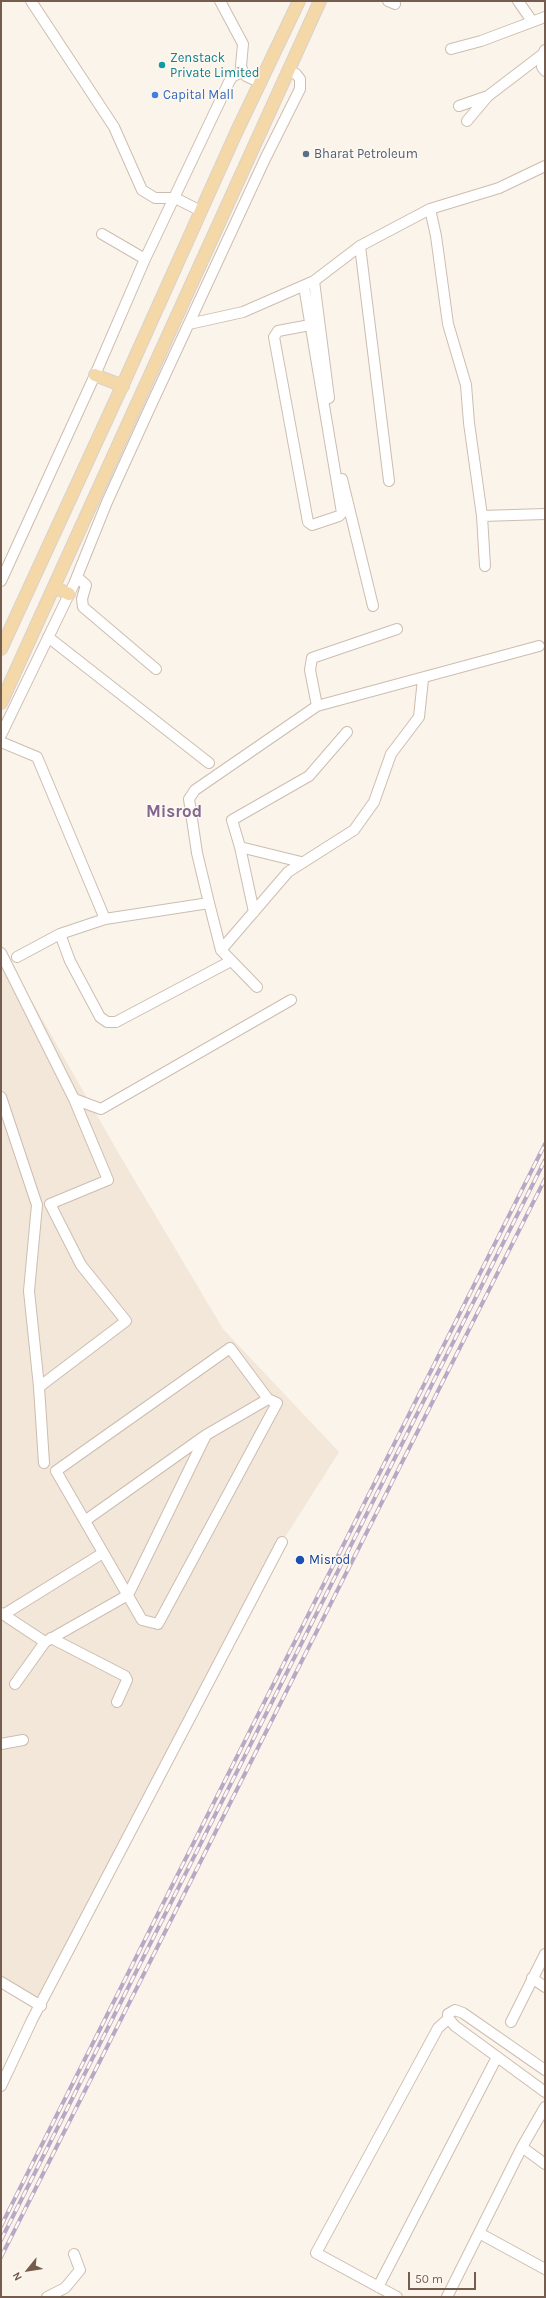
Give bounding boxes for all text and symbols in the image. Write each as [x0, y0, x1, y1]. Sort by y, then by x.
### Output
place label: Zenstack Private Limited [170, 50, 259, 81]
marker: Zenstack Private Limited [157, 60, 167, 70]
place label: Capital Mall [163, 87, 234, 103]
marker: Capital Mall [150, 90, 160, 100]
place label: Bharat Petroleum [314, 146, 418, 162]
marker: Bharat Petroleum [301, 149, 311, 159]
district label: Misrod [146, 802, 202, 822]
place label: Misrod [309, 1552, 350, 1568]
marker: Misrod [294, 1554, 306, 1566]
north arrow [8, 2250, 48, 2290]
scale bar [410, 2264, 478, 2290]
text: N [10, 2270, 25, 2283]
text: 50 m [415, 2272, 443, 2286]

